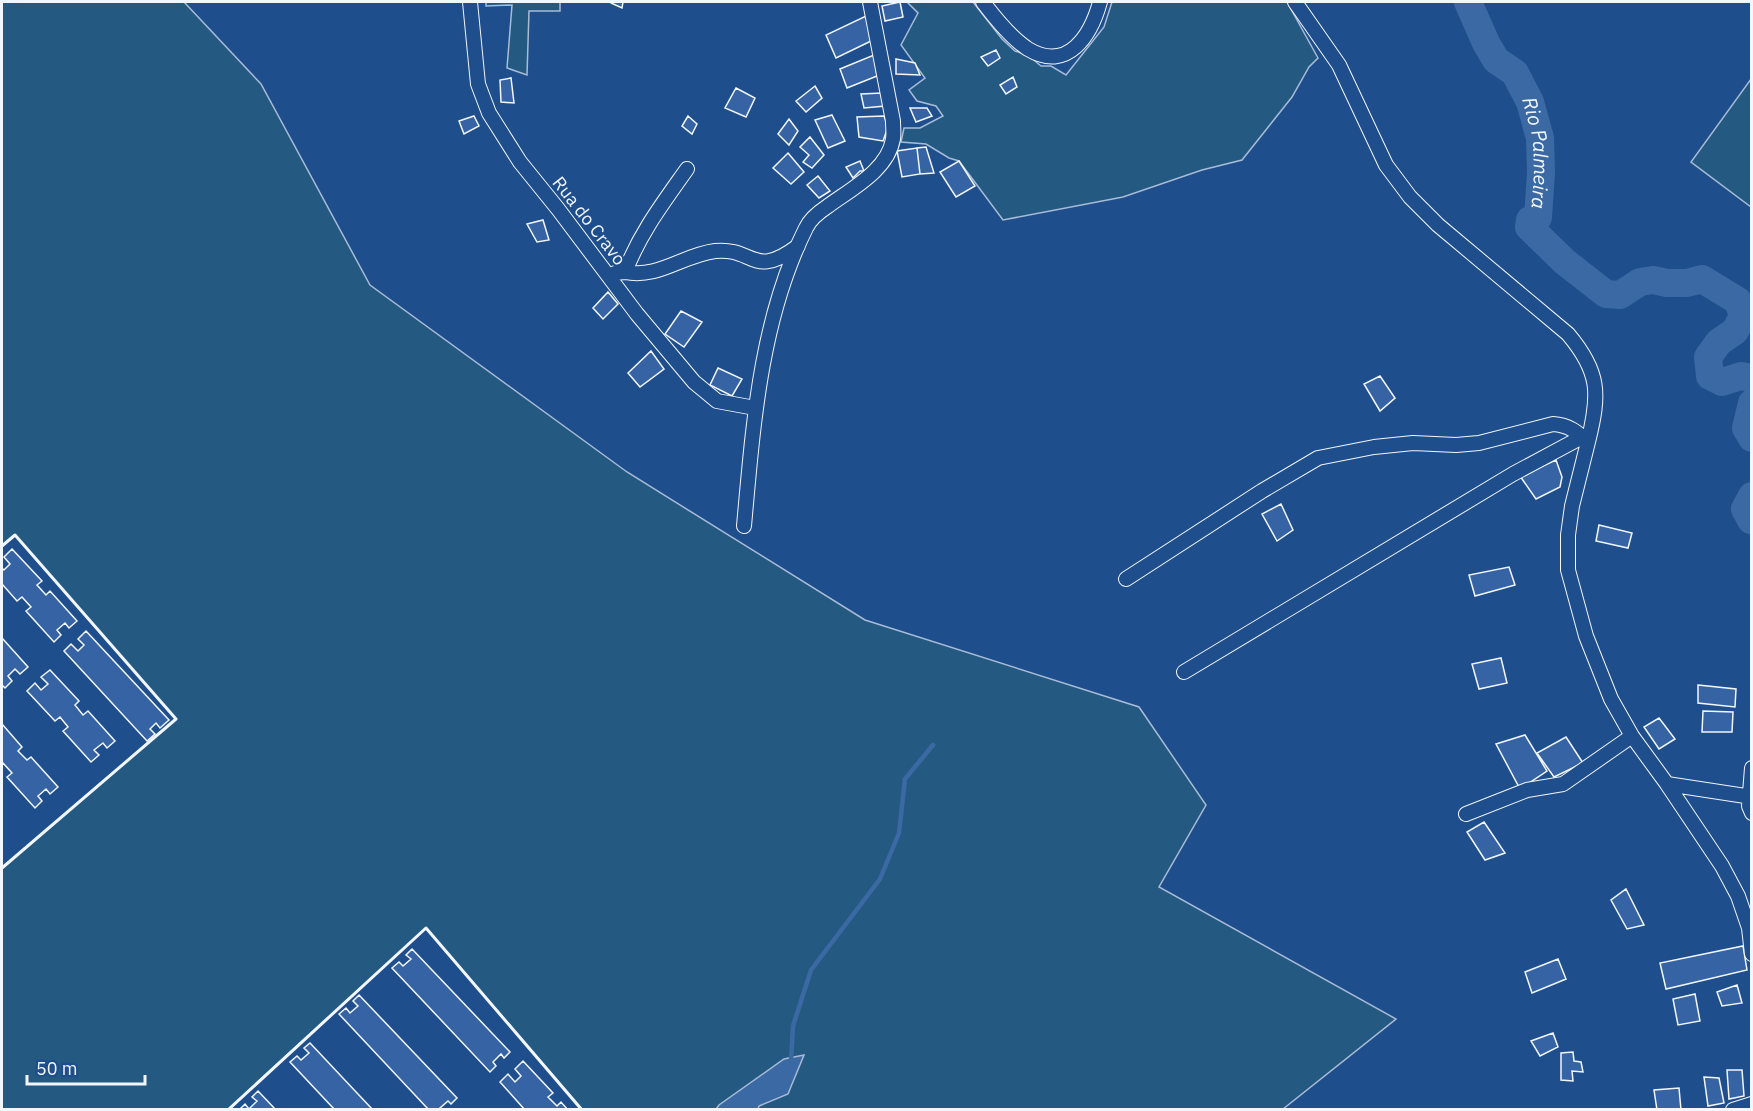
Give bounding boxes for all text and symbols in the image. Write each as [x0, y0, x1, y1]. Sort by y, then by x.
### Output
water label: Rio Palmeira [1516, 94, 1555, 210]
street label: Rua do Cravo [548, 172, 631, 270]
scale bar [27, 1048, 146, 1086]
text: 50 m [36, 1057, 78, 1080]

